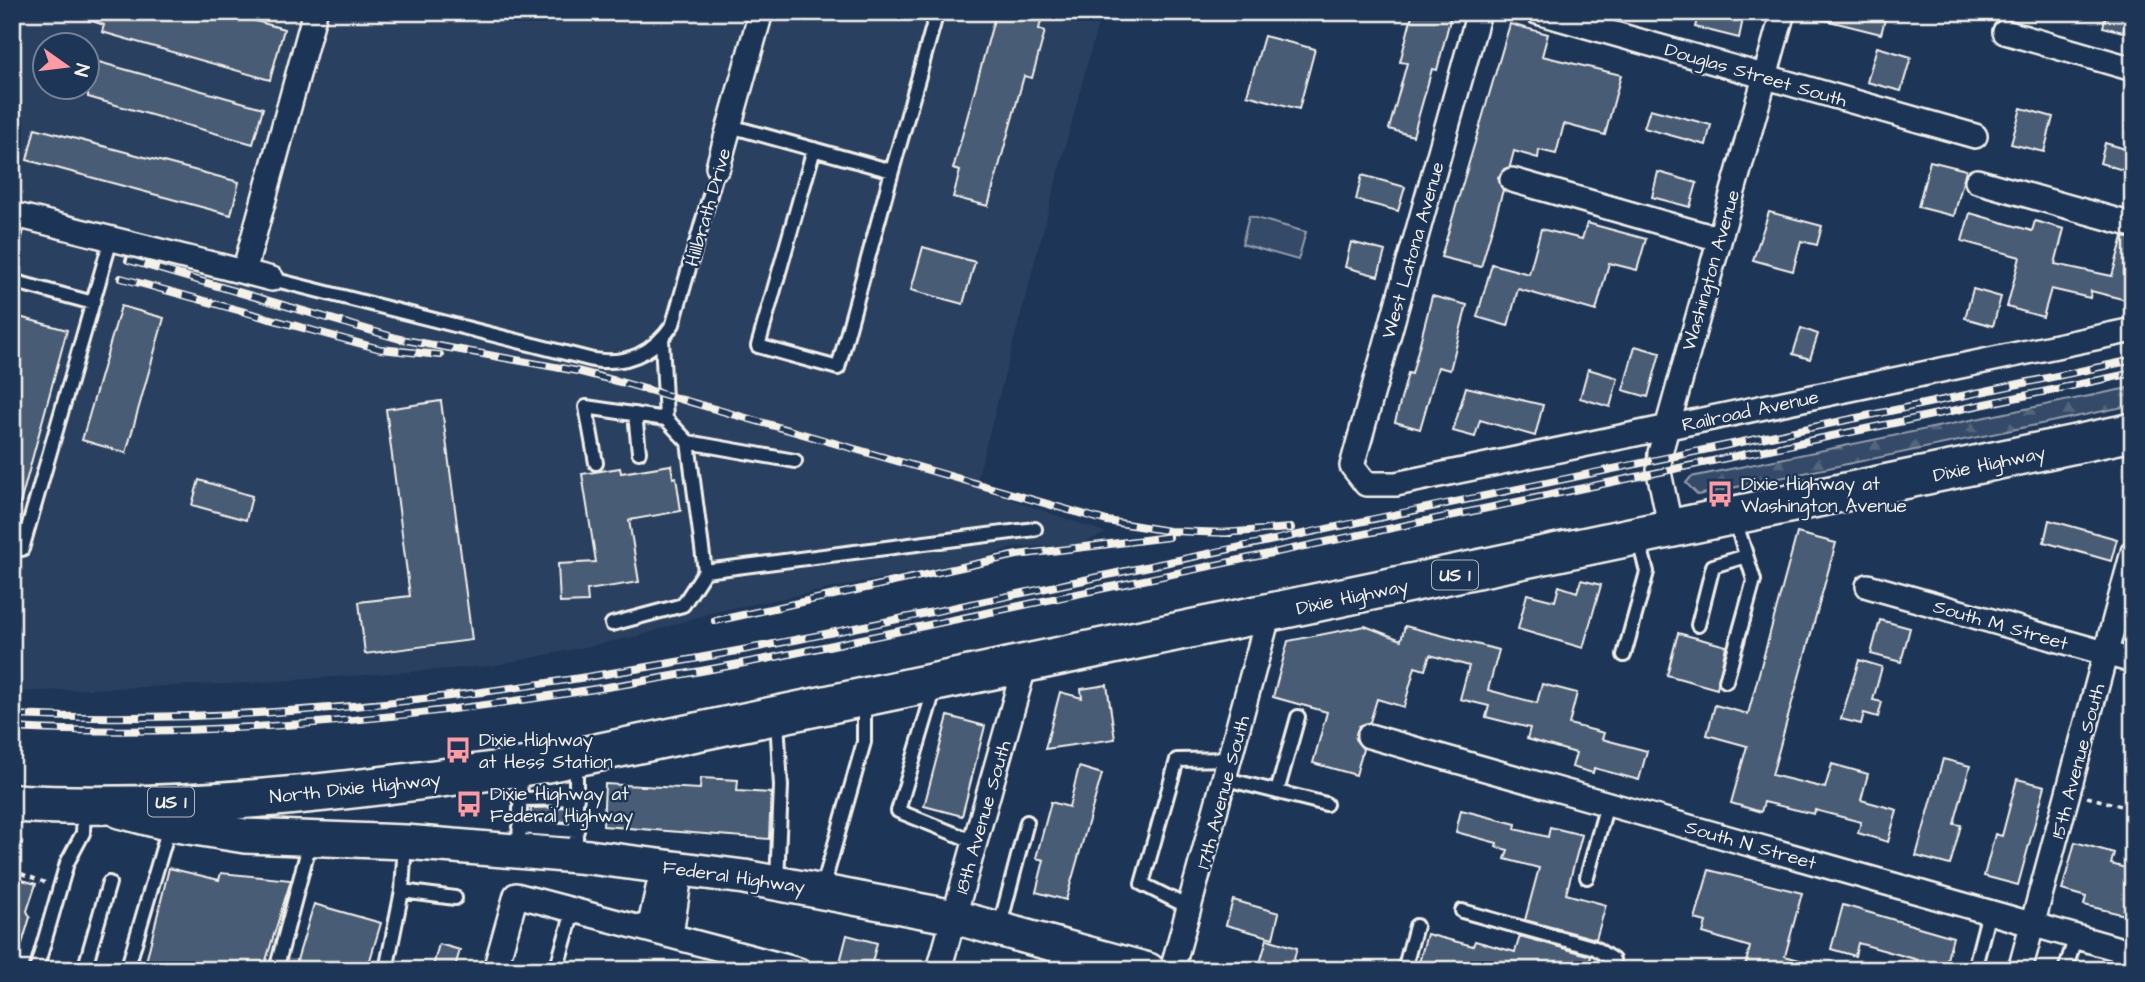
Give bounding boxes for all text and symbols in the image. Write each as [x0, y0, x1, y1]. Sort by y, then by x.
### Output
north arrow [32, 32, 102, 102]
street label: Douglas Street South [1661, 37, 1850, 115]
text: N [66, 61, 96, 79]
street label: Hillbrath Drive [679, 145, 738, 270]
street label: West Latona Avenue [1375, 159, 1452, 342]
street label: Washington Avenue [1676, 187, 1748, 354]
street label: Railroad Avenue [1680, 384, 1821, 439]
street label: Dixie Highway [1931, 439, 2049, 490]
place label: Dixie Highway at Washington Avenue [1741, 471, 1907, 521]
bus stop icon: Dixie Highway at Washington Avenue [1705, 479, 1735, 509]
road number: US 1 [1432, 560, 1478, 590]
street label: Dixie Highway [1294, 572, 1412, 623]
street label: South M Street [1930, 593, 2072, 658]
street label: 15th Avenue South [2045, 680, 2112, 842]
street label: 17th Avenue South [1190, 712, 1257, 872]
place label: Dixie Highway at Hess Station [479, 727, 613, 776]
bus stop icon: Dixie Highway at Hess Station [443, 735, 473, 765]
street label: 18th Avenue South [949, 737, 1018, 897]
street label: North Dixie Highway [268, 766, 443, 812]
place label: Dixie Highway at Federal Highway [490, 781, 634, 831]
road number: US 1 [148, 788, 194, 816]
bus stop icon: Dixie Highway at Federal Highway [454, 789, 484, 819]
street label: South N Street [1682, 814, 1820, 877]
street label: Federal Highway [661, 854, 807, 902]

